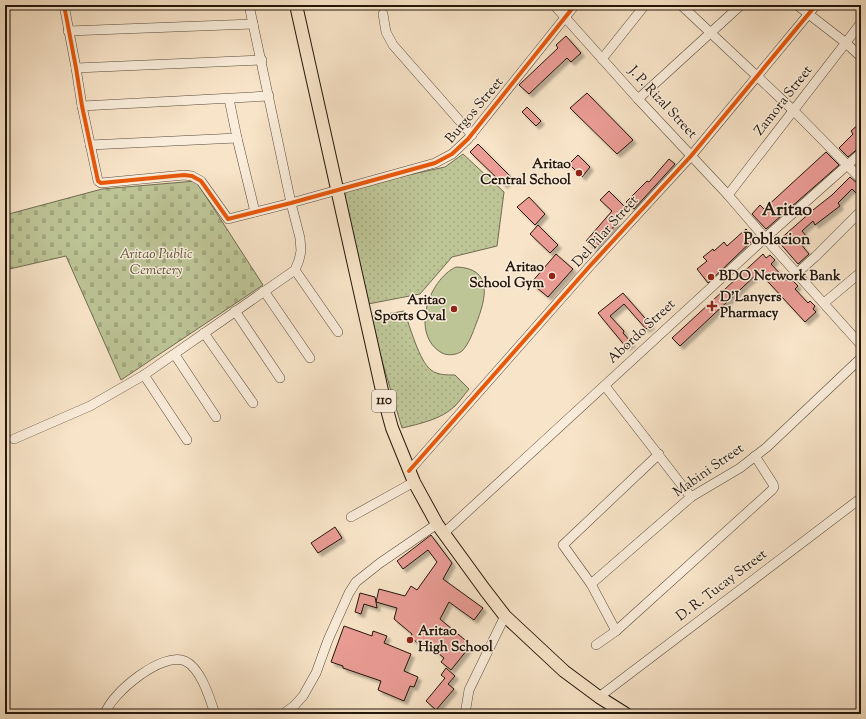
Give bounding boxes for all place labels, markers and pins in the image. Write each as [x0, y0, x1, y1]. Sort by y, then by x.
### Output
place label: Aritao Central School [480, 155, 571, 191]
marker: Aritao Central School [574, 168, 584, 178]
place label: Aritao School Gym [469, 258, 544, 294]
place label: BDO Network Bank [719, 267, 841, 287]
marker: Aritao School Gym [547, 271, 557, 281]
marker: BDO Network Bank [706, 272, 716, 282]
place label: D'Lanyers Pharmacy [720, 288, 782, 324]
place label: Aritao Sports Oval [374, 291, 446, 327]
marker: D'Lanyers Pharmacy [707, 301, 717, 311]
marker: Aritao Sports Oval [449, 304, 459, 314]
place label: Aritao High School [418, 622, 493, 658]
marker: Aritao High School [405, 635, 415, 645]

